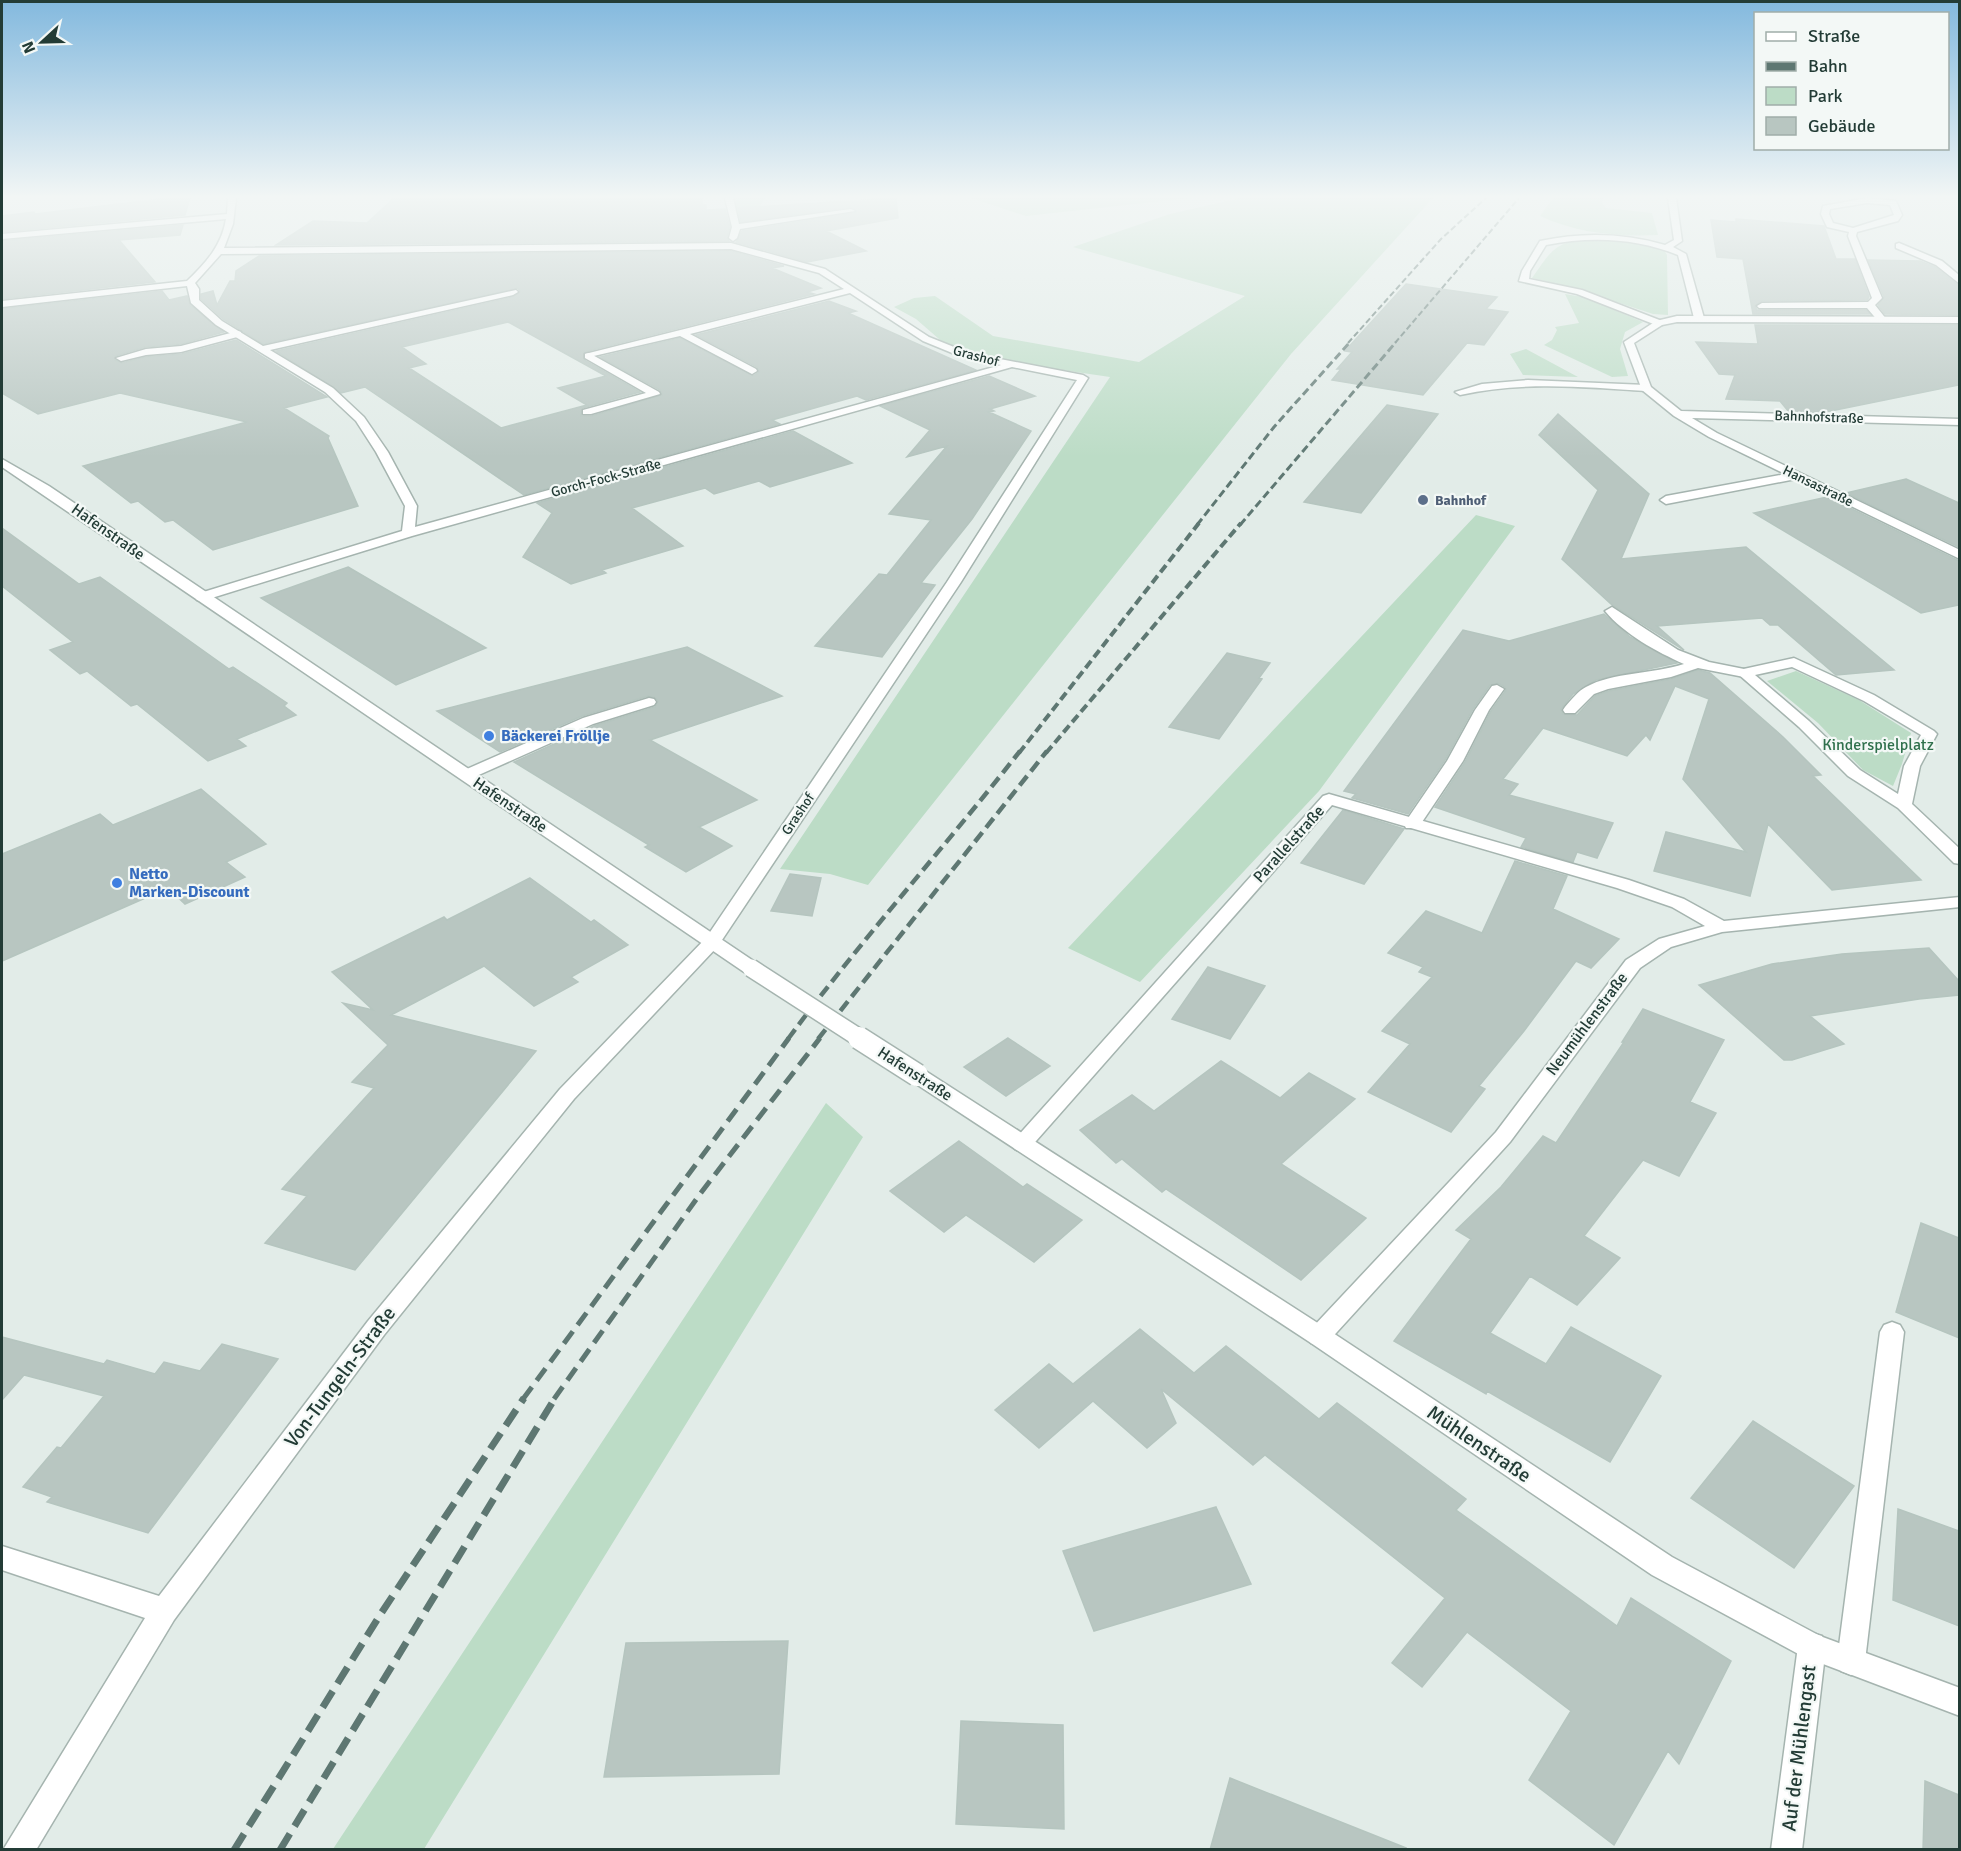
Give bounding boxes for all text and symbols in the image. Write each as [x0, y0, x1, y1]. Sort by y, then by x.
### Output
north arrow [12, 12, 72, 72]
legend [1754, 12, 1949, 150]
text: Straße [1808, 25, 1860, 47]
text: N [18, 38, 40, 56]
text: Bahn [1808, 55, 1848, 77]
text: Park [1808, 85, 1843, 107]
text: Gebäude [1808, 115, 1876, 137]
street label: Grashof [951, 342, 1002, 371]
street label: Bahnhofstraße [1774, 407, 1864, 427]
street label: Gorch-Fock-Straße [549, 455, 663, 501]
street label: Hansastraße [1780, 462, 1856, 510]
place label: Bahnhof [1435, 492, 1487, 509]
marker: Bahnhof [1416, 493, 1430, 507]
street label: Hafenstraße [67, 499, 149, 565]
place label: Bäckerei Fröllje [501, 726, 610, 746]
marker: Bäckerei Fröllje [482, 729, 496, 743]
park label: Kinderspielplatz [1822, 735, 1934, 755]
street label: Hafenstraße [469, 773, 551, 837]
street label: Grashof [778, 789, 819, 838]
street label: Parallelstraße [1249, 801, 1329, 887]
place label: Netto Marken-Discount [129, 864, 250, 902]
marker: Netto Marken-Discount [110, 876, 124, 890]
street label: Neumühlenstraße [1542, 969, 1632, 1079]
street label: Hafenstraße [874, 1042, 956, 1106]
street label: Von-Tungeln-Straße [279, 1302, 401, 1452]
street label: Mühlenstraße [1422, 1400, 1536, 1488]
street label: Auf der Mühlengast [1776, 1663, 1822, 1833]

